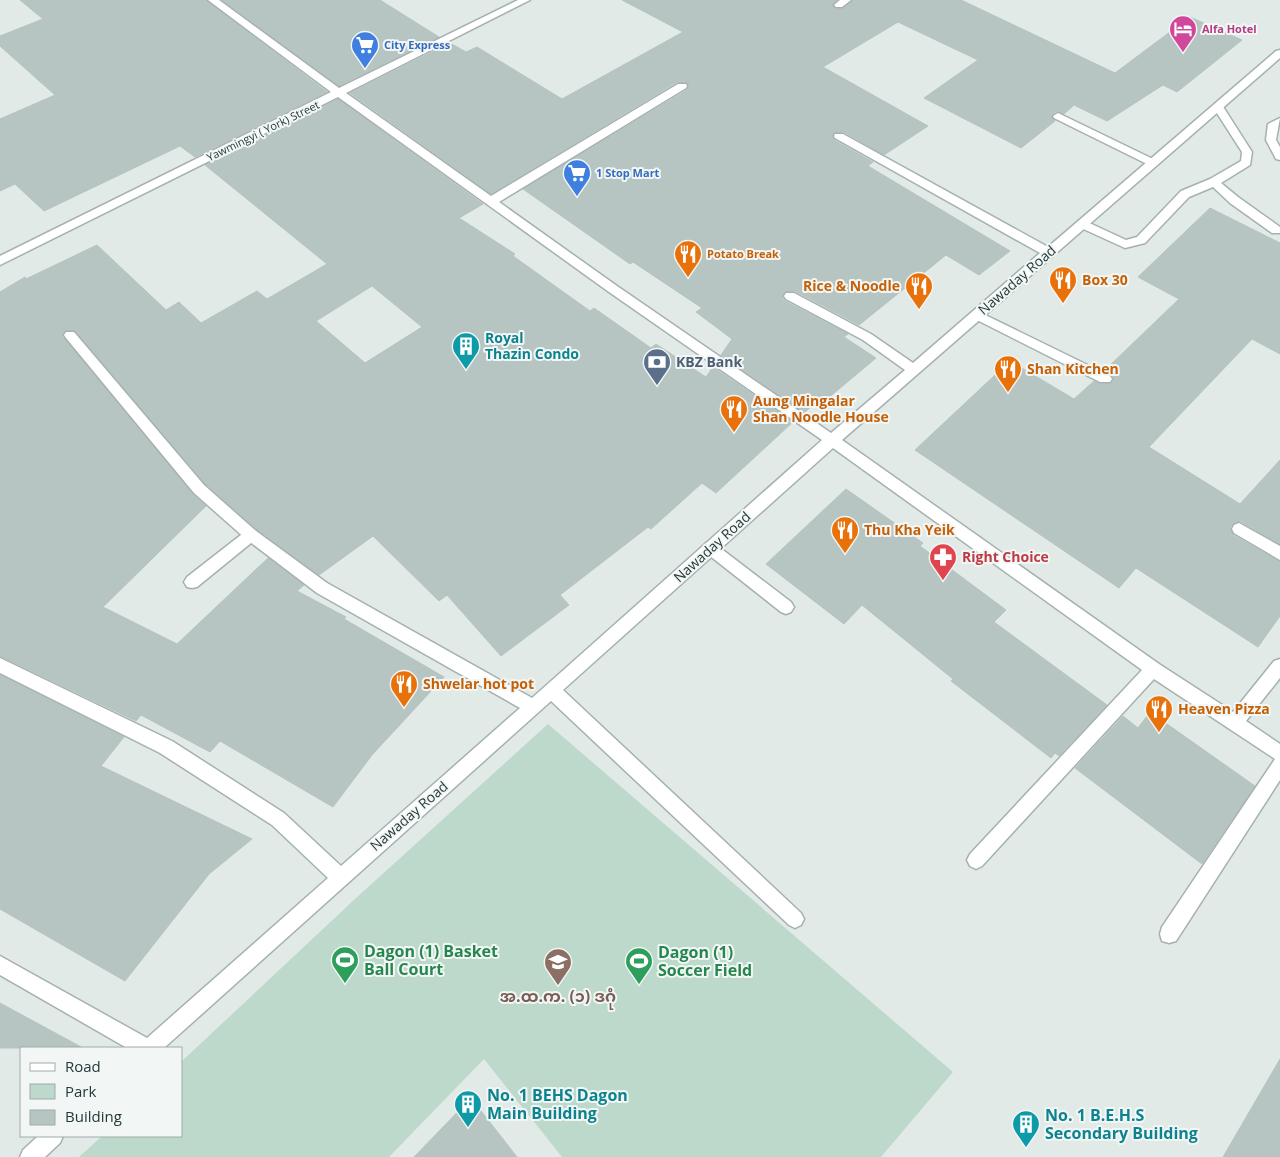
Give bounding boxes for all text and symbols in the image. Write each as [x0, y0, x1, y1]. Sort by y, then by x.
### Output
hotel icon: Alfa Hotel [1168, 14, 1198, 53]
place label: Alfa Hotel [1202, 21, 1257, 36]
supermarket icon: City Express [350, 30, 380, 69]
place label: City Express [384, 37, 451, 52]
street label: Yawmingyi ( York) Street [204, 97, 322, 164]
supermarket icon: 1 Stop Mart [562, 158, 592, 197]
place label: 1 Stop Mart [596, 165, 660, 180]
restaurant icon: Potato Break [673, 239, 703, 278]
street label: Nawaday Road [974, 241, 1060, 319]
place label: Potato Break [707, 246, 779, 261]
restaurant icon: Box 30 [1048, 265, 1078, 304]
place label: Box 30 [1082, 270, 1128, 289]
restaurant icon: Rice & Noodle [904, 271, 934, 310]
place label: Rice & Noodle [803, 276, 900, 295]
place label: Royal Thazin Condo [485, 328, 579, 363]
building icon: Royal Thazin Condo [451, 331, 481, 370]
bank icon: KBZ Bank [642, 347, 672, 386]
place label: KBZ Bank [676, 352, 743, 371]
restaurant icon: Shan Kitchen [993, 354, 1023, 393]
place label: Shan Kitchen [1027, 359, 1119, 378]
place label: Aung Mingalar Shan Noodle House [753, 391, 889, 426]
restaurant icon: Aung Mingalar Shan Noodle House [719, 394, 749, 433]
street label: Nawaday Road [669, 507, 754, 586]
restaurant icon: Thu Kha Yeik [830, 515, 860, 554]
place label: Thu Kha Yeik [864, 520, 955, 539]
pharmacy icon: Right Choice [928, 542, 958, 581]
place label: Right Choice [962, 547, 1049, 566]
restaurant icon: Shwelar hot pot [389, 669, 419, 708]
place label: Shwelar hot pot [423, 674, 534, 693]
restaurant icon: Heaven Pizza [1144, 694, 1174, 733]
place label: Heaven Pizza [1178, 699, 1270, 718]
street label: Nawaday Road [366, 777, 452, 855]
place label: Dagon (1) Basket Ball Court [364, 940, 498, 980]
place label: Dagon (1) Soccer Field [658, 941, 752, 981]
sports icon: Dagon (1) Basket Ball Court [330, 945, 360, 984]
sports icon: Dagon (1) Soccer Field [624, 946, 654, 985]
school or university icon: အ.ထ.က. (၁) ဒဂုံ [543, 947, 573, 986]
place label: အ.ထ.က. (၁) ဒဂုံ [500, 985, 616, 1010]
legend [20, 1047, 182, 1137]
text: Road [65, 1056, 101, 1076]
text: Park [65, 1081, 96, 1101]
place label: No. 1 BEHS Dagon Main Building [487, 1084, 628, 1124]
building icon: No. 1 BEHS Dagon Main Building [453, 1089, 483, 1128]
place label: No. 1 B.E.H.S Secondary Building [1045, 1104, 1198, 1144]
text: Building [65, 1106, 122, 1126]
building icon: No. 1 B.E.H.S Secondary Building [1011, 1109, 1041, 1148]

